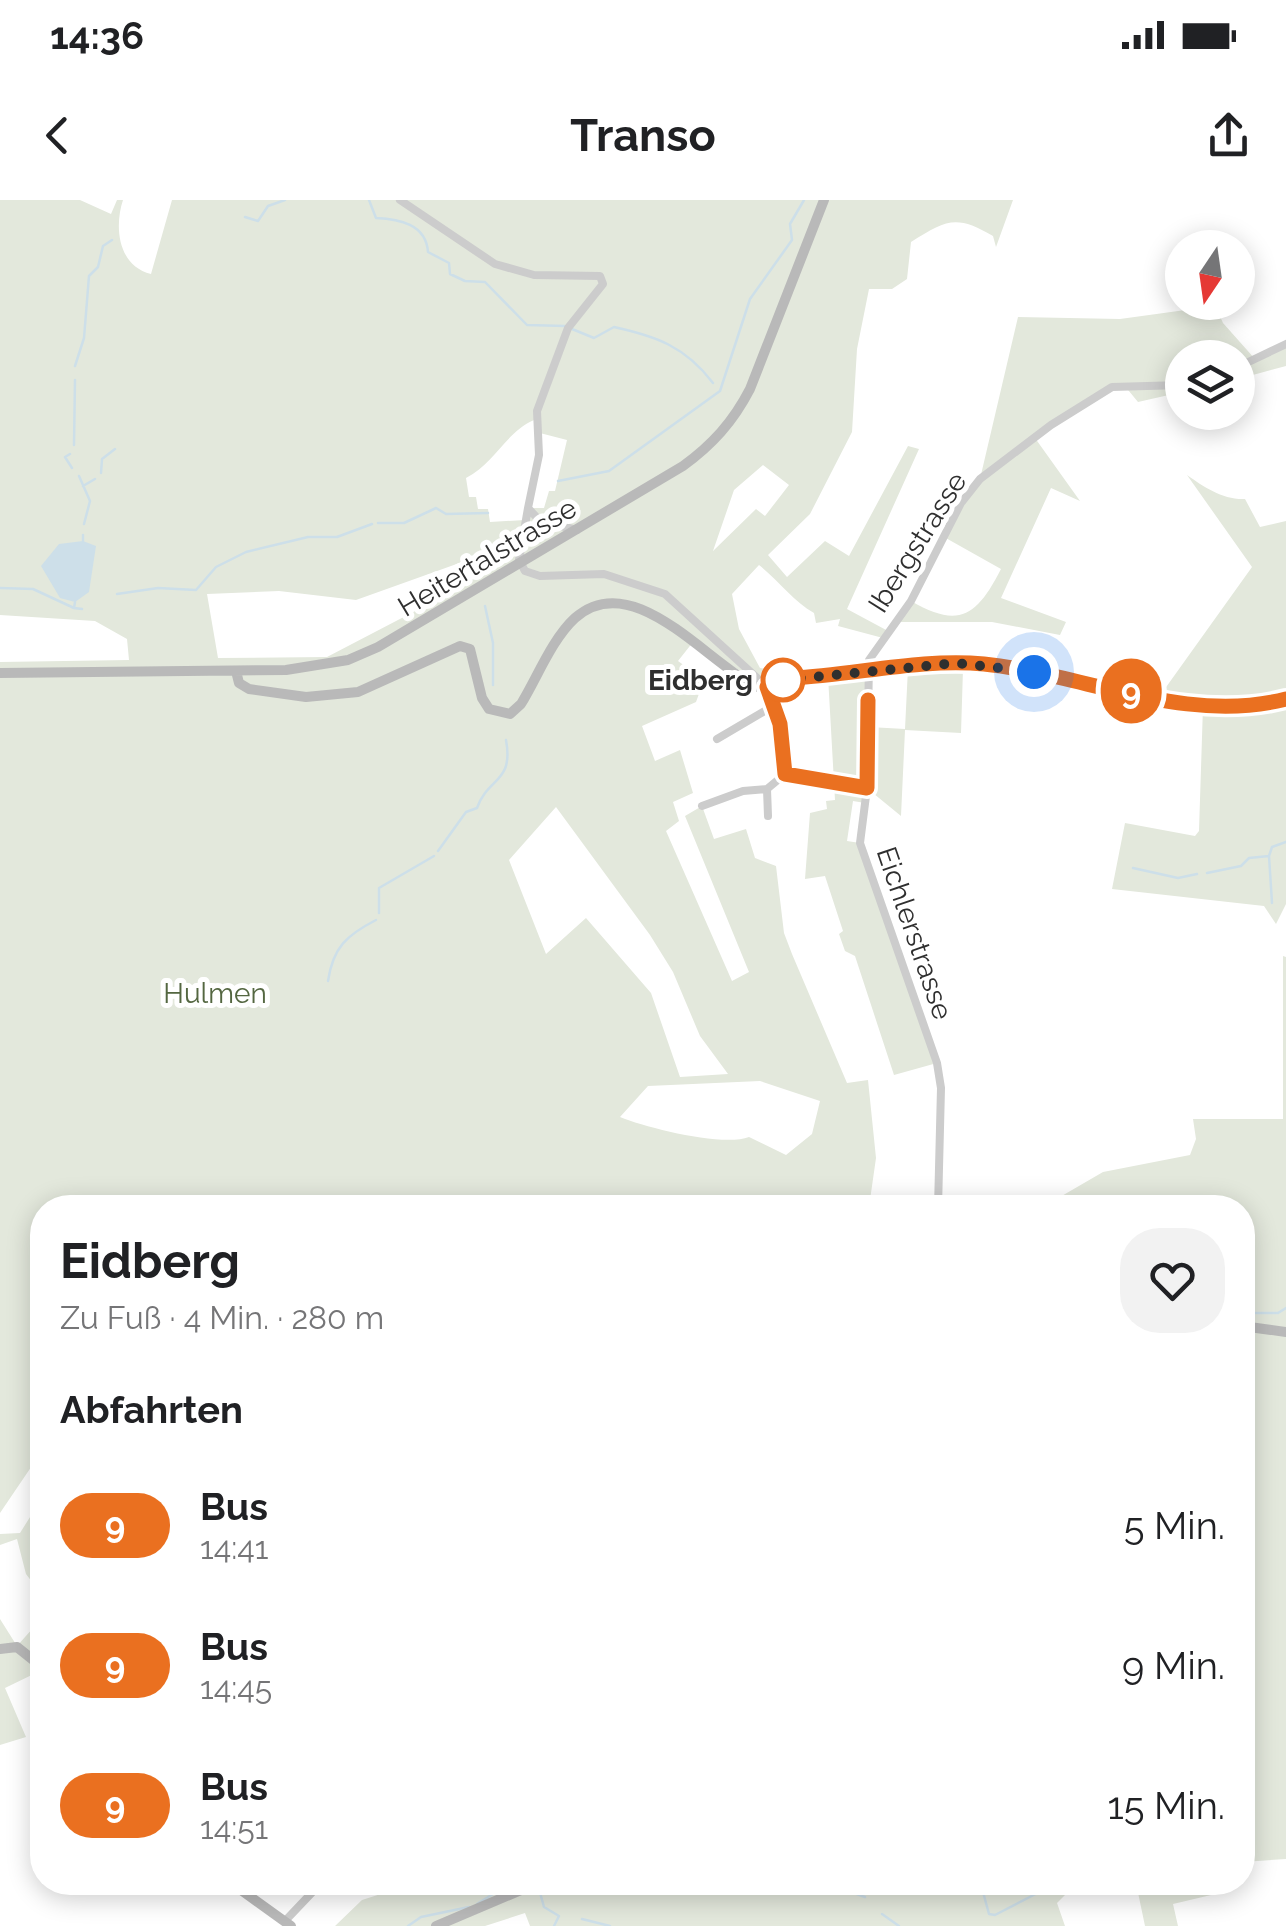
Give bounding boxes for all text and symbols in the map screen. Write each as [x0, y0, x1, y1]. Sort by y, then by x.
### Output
text: 14:36 [50, 13, 144, 58]
icon: back [30, 108, 85, 163]
icon: share [1201, 108, 1256, 163]
text: Transo [570, 109, 716, 162]
north arrow [1165, 230, 1255, 320]
map controls [1165, 230, 1255, 430]
button: layers [1165, 340, 1255, 430]
street label: Ibergstrasse [861, 466, 973, 618]
street label: Heitertalstrasse [392, 491, 582, 624]
your location [1009, 647, 1059, 697]
line badge: 9 [1098, 658, 1164, 724]
marker: Eidberg [762, 659, 804, 701]
place label: Eidberg [648, 664, 753, 697]
text: 9 [1121, 671, 1141, 712]
street label: Eichlerstrasse [870, 843, 959, 1024]
park label: Hulmen [163, 977, 267, 1010]
button: heart [1120, 1228, 1225, 1333]
text: Eidberg [60, 1233, 240, 1289]
text: Zu Fuß · 4 Min. · 280 m [60, 1299, 384, 1336]
text: Abfahrten [60, 1387, 243, 1432]
text: Bus [200, 1484, 268, 1529]
text: 5 Min. [1124, 1503, 1225, 1548]
text: 9 [105, 1505, 125, 1546]
text: 14:41 [200, 1529, 268, 1566]
text: Bus [200, 1624, 268, 1669]
text: 9 Min. [1122, 1643, 1225, 1688]
text: 9 [105, 1645, 125, 1686]
text: 14:45 [200, 1669, 272, 1706]
text: Bus [200, 1764, 268, 1809]
text: 15 Min. [1107, 1783, 1225, 1828]
text: 9 [105, 1785, 125, 1826]
text: 14:51 [200, 1809, 268, 1846]

